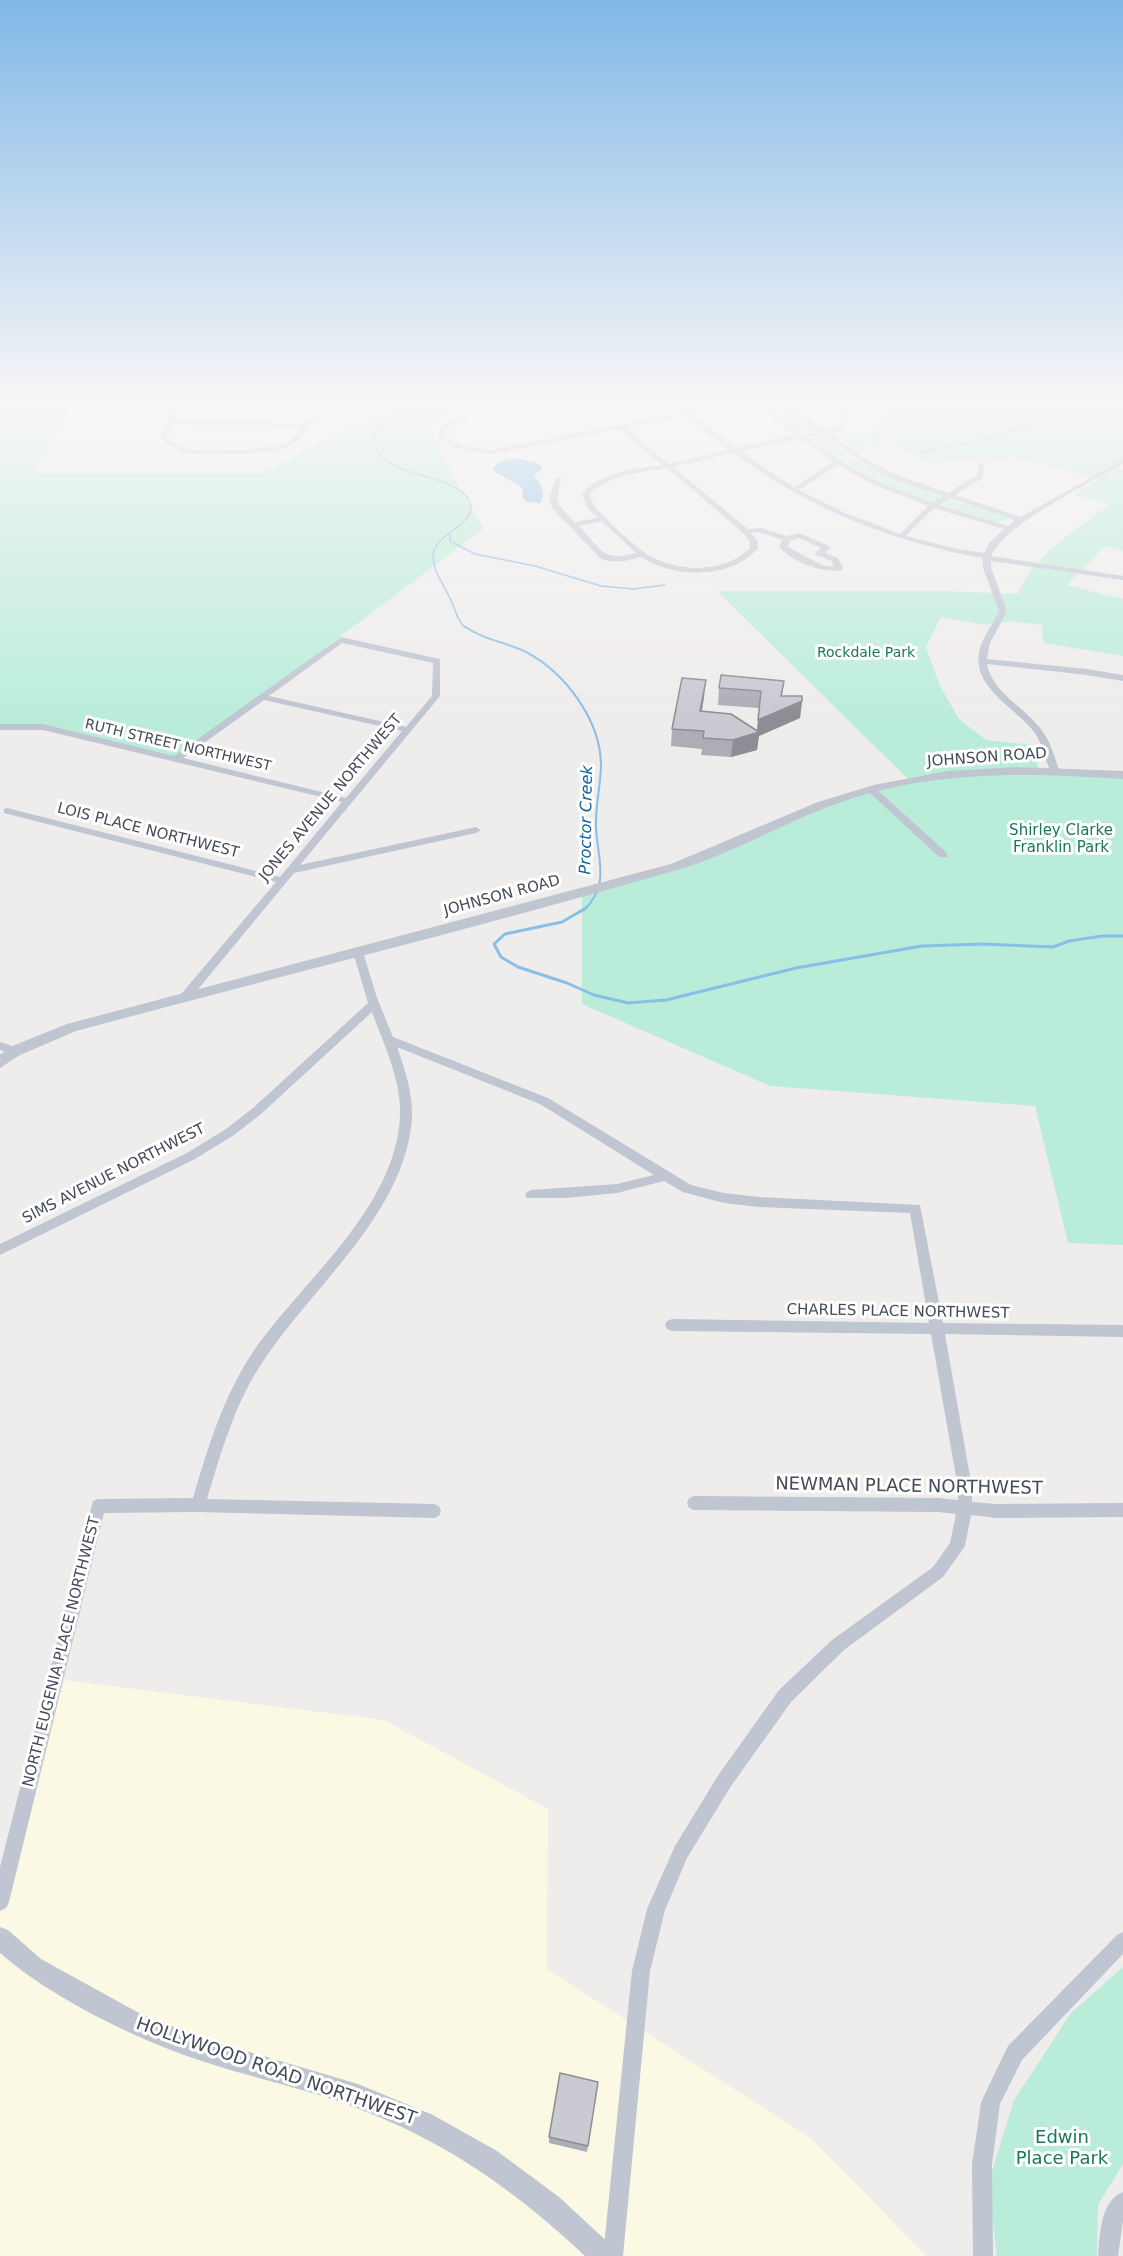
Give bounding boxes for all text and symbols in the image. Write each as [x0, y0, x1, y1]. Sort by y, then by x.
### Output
park label: Rockdale Park [817, 645, 915, 661]
street label: JONES AVENUE NORTHWEST [256, 711, 406, 885]
street label: RUTH STREET NORTHWEST [83, 716, 273, 776]
street label: JOHNSON ROAD [927, 745, 1047, 771]
water label: Proctor Creek [576, 765, 598, 875]
street label: LOIS PLACE NORTHWEST [55, 800, 241, 862]
park label: Shirley Clarke Franklin Park [1009, 822, 1113, 857]
street label: JOHNSON ROAD [442, 872, 562, 920]
street label: SIMS AVENUE NORTHWEST [20, 1120, 208, 1228]
street label: CHARLES PLACE NORTHWEST [786, 1301, 1010, 1323]
street label: NEWMAN PLACE NORTHWEST [775, 1474, 1043, 1500]
street label: NORTH EUGENIA PLACE NORTHWEST [20, 1515, 104, 1789]
street label: HOLLYWOOD ROAD NORTHWEST [133, 2014, 419, 2130]
park label: Edwin Place Park [1016, 2127, 1108, 2170]

